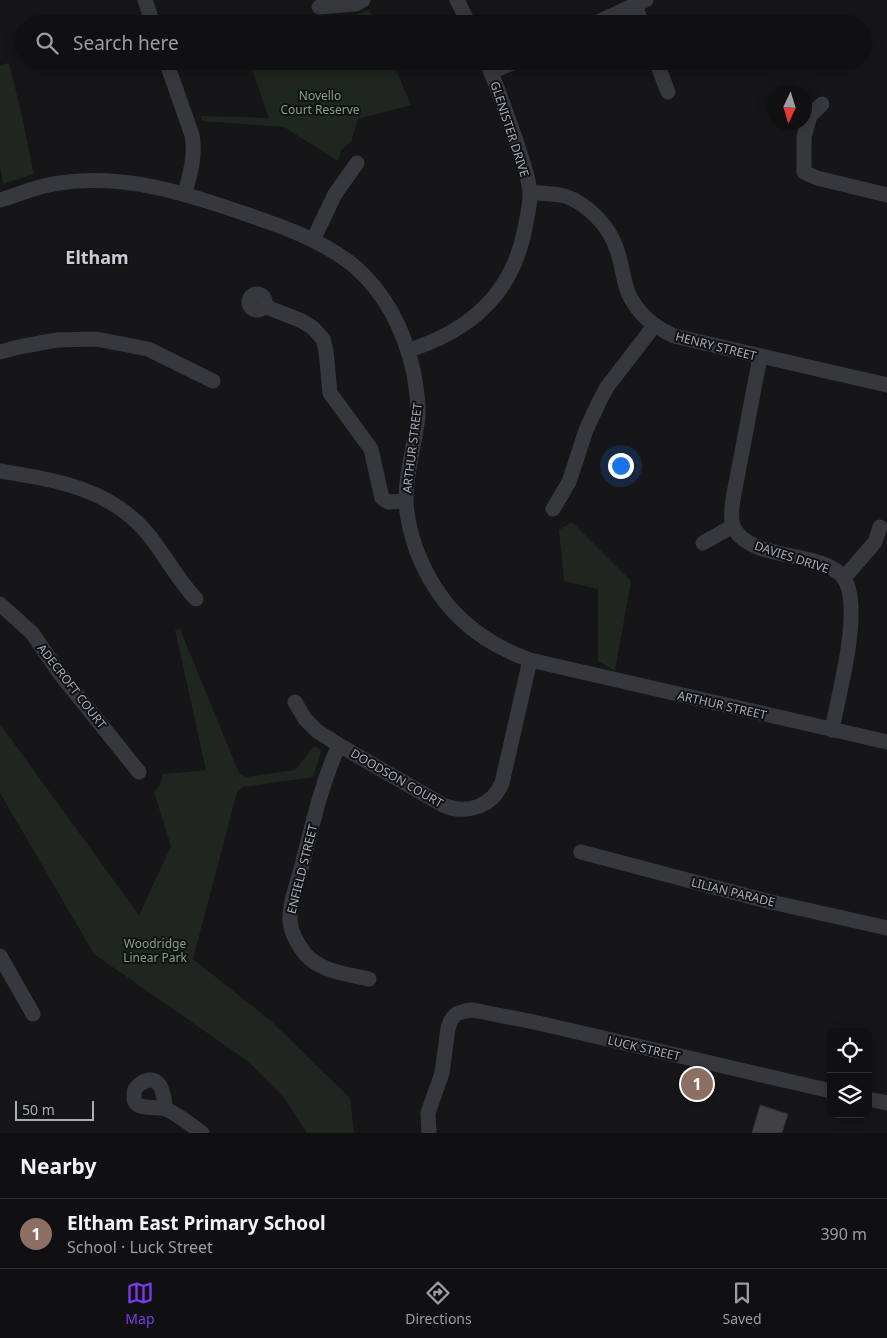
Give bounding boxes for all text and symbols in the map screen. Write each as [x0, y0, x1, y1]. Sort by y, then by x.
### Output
search box [15, 15, 872, 70]
icon: search [33, 29, 61, 57]
text: Search here [73, 30, 179, 56]
street label: GLENISTER DRIVE [487, 79, 533, 179]
north arrow [767, 85, 812, 130]
park label: Novello Court Reserve [280, 87, 360, 118]
district label: Eltham [65, 245, 129, 269]
street label: HENRY STREET [674, 328, 759, 364]
street label: ARTHUR STREET [398, 402, 426, 494]
your location [608, 453, 634, 479]
street label: DAVIES DRIVE [753, 537, 831, 577]
street label: ADECROFT COURT [34, 640, 111, 732]
street label: ARTHUR STREET [676, 687, 768, 724]
street label: DOODSON COURT [348, 745, 447, 812]
street label: ENFIELD STREET [283, 822, 321, 916]
street label: LILIAN PARADE [689, 873, 777, 911]
park label: Woodridge Linear Park [123, 935, 187, 966]
map controls [827, 1028, 872, 1118]
button: locate [827, 1028, 872, 1073]
street label: LUCK STREET [606, 1031, 682, 1065]
pin: 1 [681, 1065, 713, 1103]
button: layers [827, 1073, 872, 1118]
scale bar [15, 1098, 94, 1121]
text: 50 m [22, 1100, 55, 1119]
text: Nearby [20, 1152, 96, 1180]
text: Eltham East Primary School [67, 1210, 326, 1236]
text: 1 [31, 1223, 41, 1245]
text: 390 m [820, 1223, 867, 1245]
text: School · Luck Street [67, 1236, 213, 1258]
tab: Map [125, 1279, 155, 1328]
tab: Directions [405, 1279, 472, 1328]
tab: Saved [722, 1279, 762, 1328]

